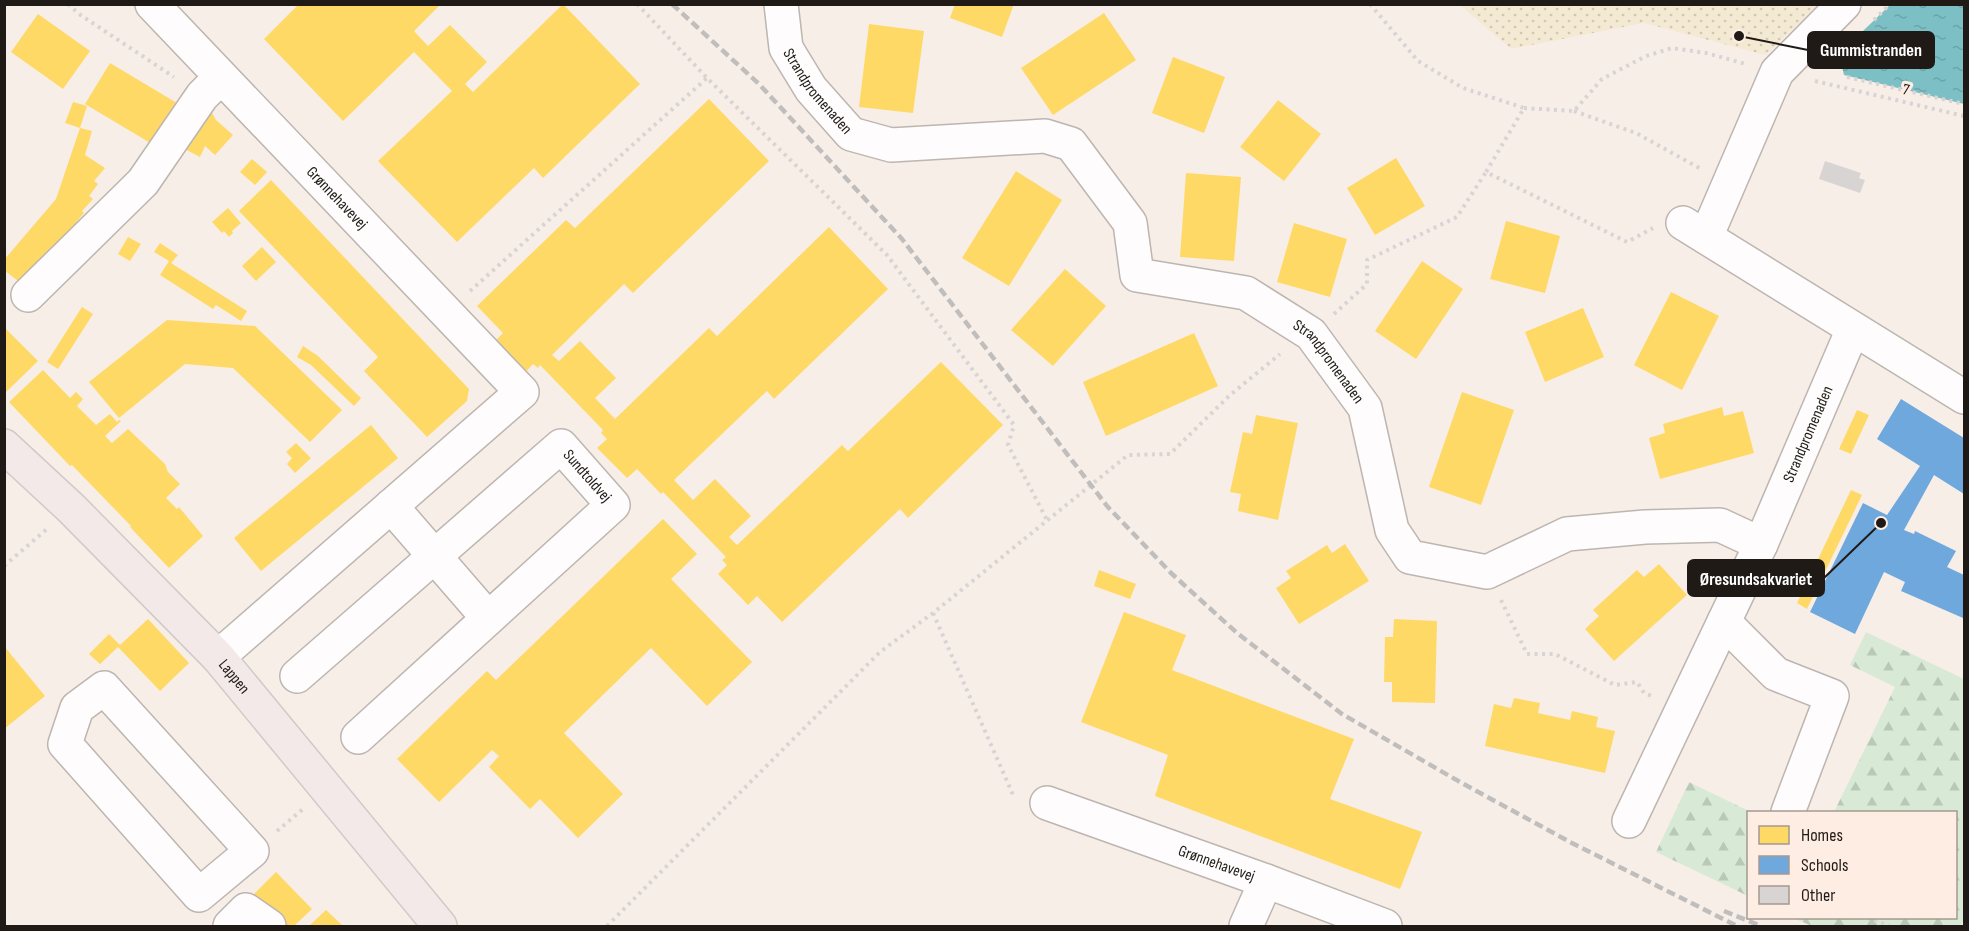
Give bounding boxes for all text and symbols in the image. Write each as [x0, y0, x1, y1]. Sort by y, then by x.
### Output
callout: Gummistranden [1808, 32, 1934, 68]
text: Gummistranden [1820, 40, 1922, 61]
street label: Strandpromenaden [779, 45, 856, 138]
street label: 7 [1901, 80, 1912, 100]
street label: Grønnehavevej [303, 162, 371, 234]
street label: Strandpromenaden [1289, 316, 1368, 407]
street label: Strandpromenaden [1779, 383, 1837, 485]
street label: Sundtoldvej [559, 446, 616, 506]
callout: Øresundsakvariet [1688, 560, 1824, 596]
text: Øresundsakvariet [1700, 569, 1812, 590]
street label: Lappen [215, 656, 254, 698]
legend [1747, 811, 1957, 919]
text: Homes [1801, 825, 1843, 846]
street label: Grønnehavevej [1176, 841, 1258, 886]
text: Schools [1801, 855, 1848, 876]
text: Other [1801, 885, 1835, 906]

